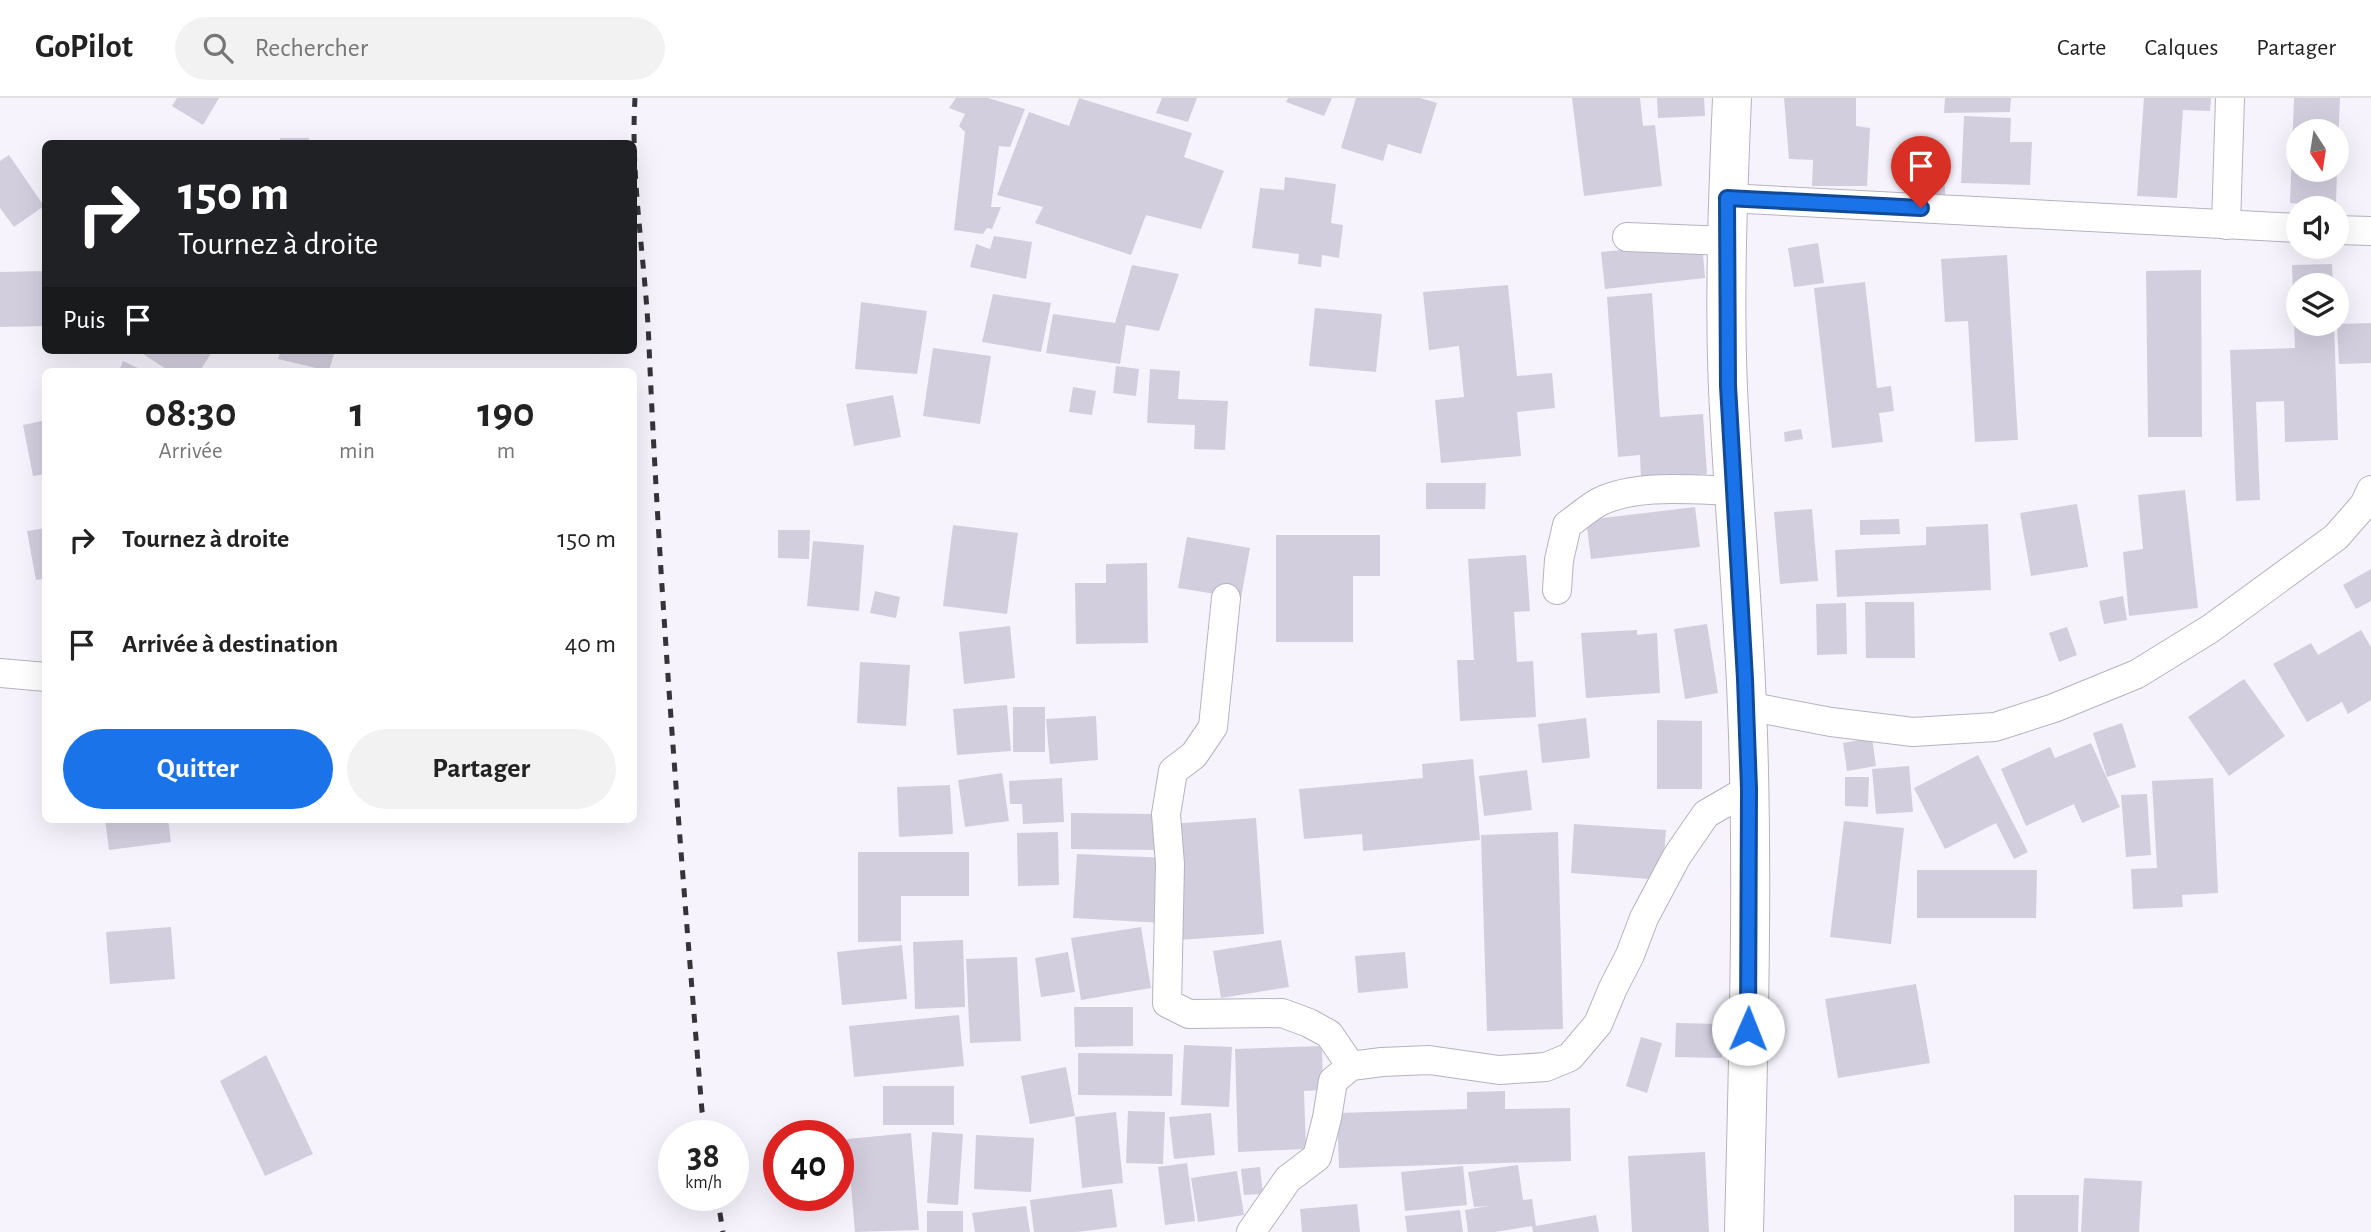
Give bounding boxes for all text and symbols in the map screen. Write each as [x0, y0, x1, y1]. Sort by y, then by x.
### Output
search box [175, 17, 665, 80]
icon: search [199, 29, 237, 67]
text: GoPilot [35, 31, 133, 64]
text: Rechercher [255, 35, 368, 61]
text: Carte [2057, 36, 2106, 60]
text: Calques [2144, 36, 2218, 60]
text: Partager [2256, 36, 2336, 60]
north arrow [2286, 119, 2348, 182]
map controls [2286, 119, 2349, 336]
pin [1891, 136, 1951, 208]
icon: arrive [1902, 147, 1940, 185]
icon: right [63, 168, 154, 259]
text: 150 m [178, 170, 289, 219]
button: sound [2286, 196, 2349, 259]
text: Tournez à droite [178, 228, 378, 260]
button: layers [2286, 273, 2349, 336]
icon: arrive [119, 301, 157, 339]
text: Puis [63, 307, 105, 333]
text: 08:30 [144, 392, 237, 434]
text: 1 [349, 392, 365, 434]
text: 190 [477, 392, 535, 434]
text: Arrivée [158, 440, 223, 463]
text: min [339, 440, 375, 463]
text: m [497, 440, 515, 463]
icon: right [63, 521, 101, 559]
text: Tournez à droite [122, 526, 289, 552]
text: 150 m [557, 526, 616, 552]
icon: arrive [63, 626, 101, 664]
text: Arrivée à destination [122, 631, 338, 657]
text: 40 m [565, 631, 616, 657]
button: Quitter [63, 729, 333, 809]
button: Partager [347, 729, 616, 809]
position arrow [1711, 992, 1785, 1066]
speed limit sign: 40 [763, 1120, 854, 1211]
text: 38 [687, 1139, 720, 1174]
text: km/h [685, 1174, 722, 1192]

